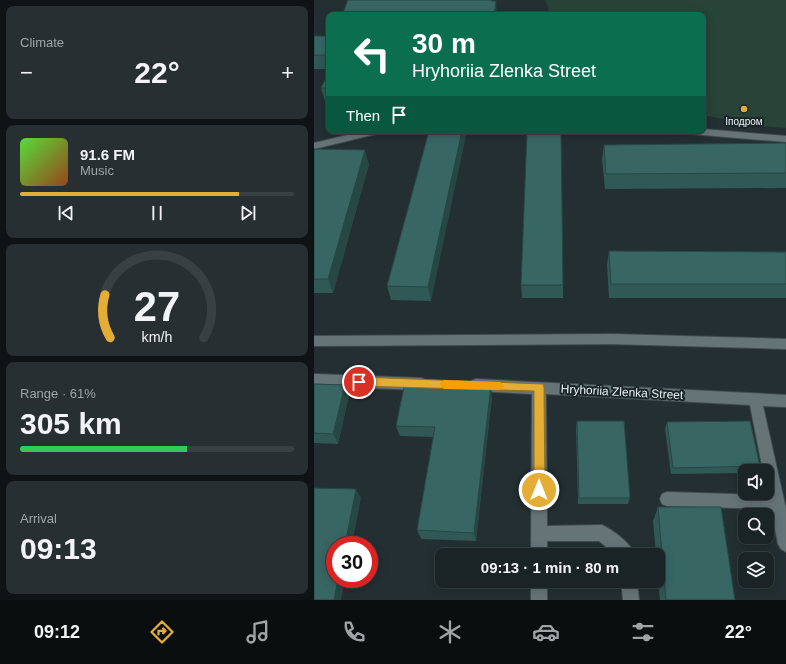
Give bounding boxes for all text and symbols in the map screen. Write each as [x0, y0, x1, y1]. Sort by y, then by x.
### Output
icon: left [346, 28, 398, 80]
text: 30 m [412, 28, 476, 59]
text: Climate [20, 35, 64, 50]
text: 22° [134, 56, 180, 89]
text: − [20, 60, 33, 85]
text: + [281, 60, 294, 85]
text: Hryhoriia Zlenka Street [412, 61, 596, 81]
icon: arrive [388, 104, 410, 126]
marker: Іподром [739, 104, 749, 114]
text: Then [346, 107, 380, 124]
place label: Іподром [725, 116, 763, 127]
text: 91.6 FM [80, 146, 135, 163]
text: Music [80, 163, 114, 178]
icon: previous [55, 202, 77, 224]
icon: pause [146, 202, 168, 224]
icon: next [237, 202, 259, 224]
text: 27 [134, 283, 180, 330]
text: km/h [142, 329, 173, 345]
pin [342, 365, 376, 399]
icon: arrive [348, 371, 370, 393]
street label: Hryhoriia Zlenka Street [560, 382, 684, 402]
text: Range · 61% [20, 386, 96, 401]
text: 305 km [20, 407, 122, 440]
map controls [738, 464, 774, 588]
button: sound [738, 464, 774, 500]
position arrow [518, 469, 560, 511]
button: search [738, 508, 774, 544]
text: Arrival [20, 511, 57, 526]
text: 09:13 [20, 532, 97, 565]
speed limit sign: 30 [326, 536, 378, 588]
button: layers [738, 552, 774, 588]
text: 09:13 · 1 min · 80 m [481, 559, 619, 576]
icon: directions [148, 618, 176, 646]
icon: music [244, 618, 272, 646]
icon: phone [340, 618, 368, 646]
icon: climate [436, 618, 464, 646]
icon: car [532, 618, 560, 646]
icon: filters [629, 618, 657, 646]
text: 09:12 [34, 622, 80, 642]
text: 22° [725, 622, 752, 642]

